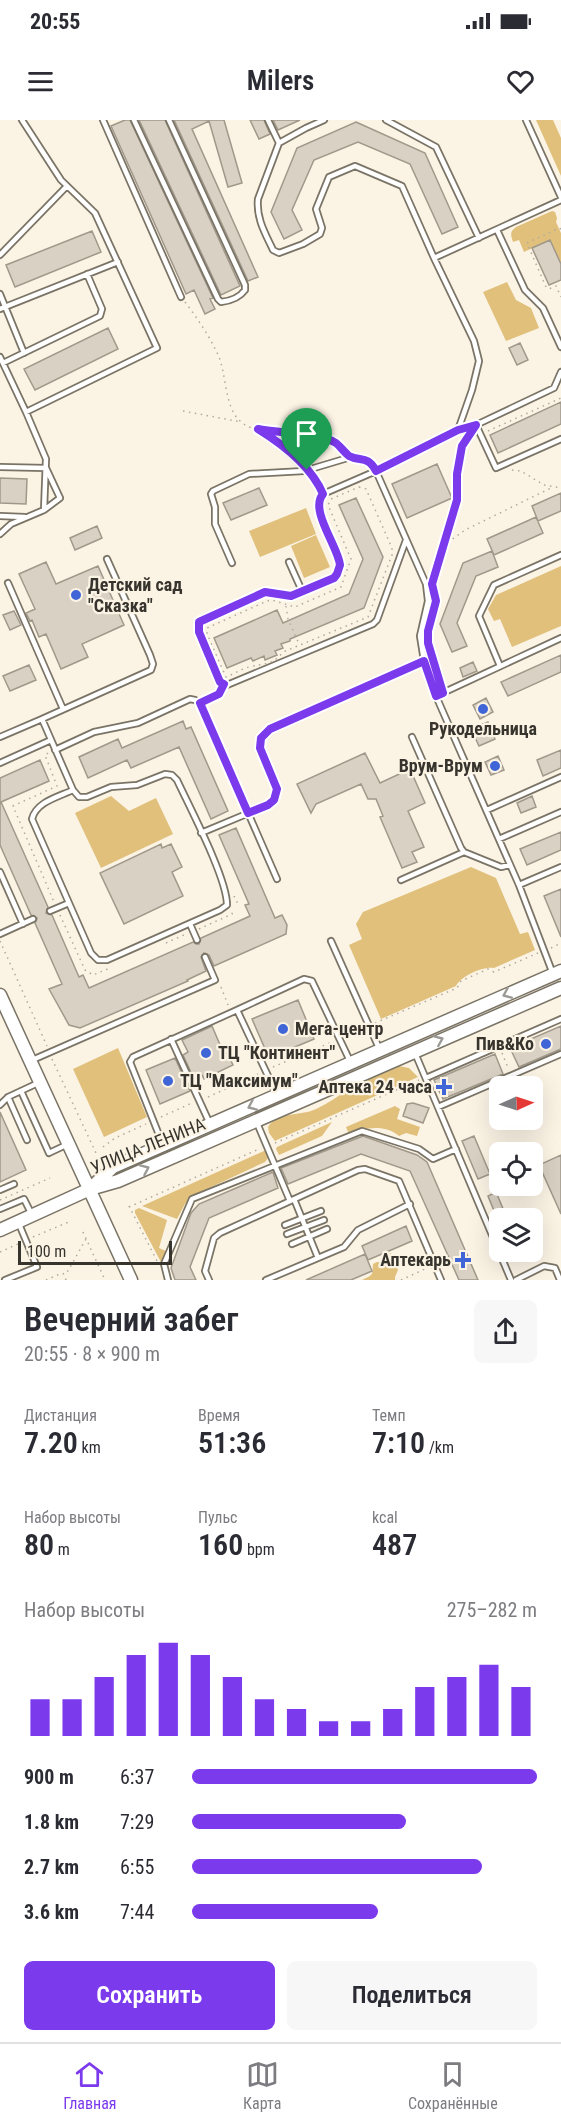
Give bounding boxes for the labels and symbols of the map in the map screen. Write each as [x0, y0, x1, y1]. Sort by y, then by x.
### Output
pin [281, 408, 332, 470]
place label: Детский сад "Сказка" [88, 574, 182, 616]
marker: Детский сад "Сказка" [69, 588, 83, 602]
marker: Рукодельница [476, 702, 490, 716]
place label: Рукодельница [429, 718, 537, 739]
place label: Врум-Врум [399, 755, 483, 776]
marker: Врум-Врум [488, 759, 502, 773]
one-way arrow [503, 987, 514, 999]
place label: Мега-центр [295, 1018, 383, 1039]
marker: Мега-центр [276, 1022, 290, 1036]
place label: Пив&Ко [476, 1033, 534, 1054]
one-way arrow [433, 1036, 444, 1048]
marker: Пив&Ко [539, 1037, 553, 1051]
place label: ТЦ "Континент" [218, 1042, 336, 1063]
marker: ТЦ "Континент" [199, 1046, 213, 1060]
place label: ТЦ "Максимум" [180, 1070, 298, 1091]
marker: ТЦ "Максимум" [161, 1074, 175, 1088]
place label: Аптека 24 часа [318, 1076, 432, 1097]
north arrow [489, 1076, 543, 1130]
marker: Аптека 24 часа [437, 1080, 451, 1094]
one-way arrow [247, 1099, 258, 1111]
street label: УЛИЦА ЛЕНИНА [87, 1113, 209, 1178]
one-way arrow [138, 1164, 149, 1176]
scale bar [18, 1238, 172, 1266]
place label: Аптекарь [380, 1249, 451, 1270]
marker: Аптекарь [456, 1253, 470, 1267]

